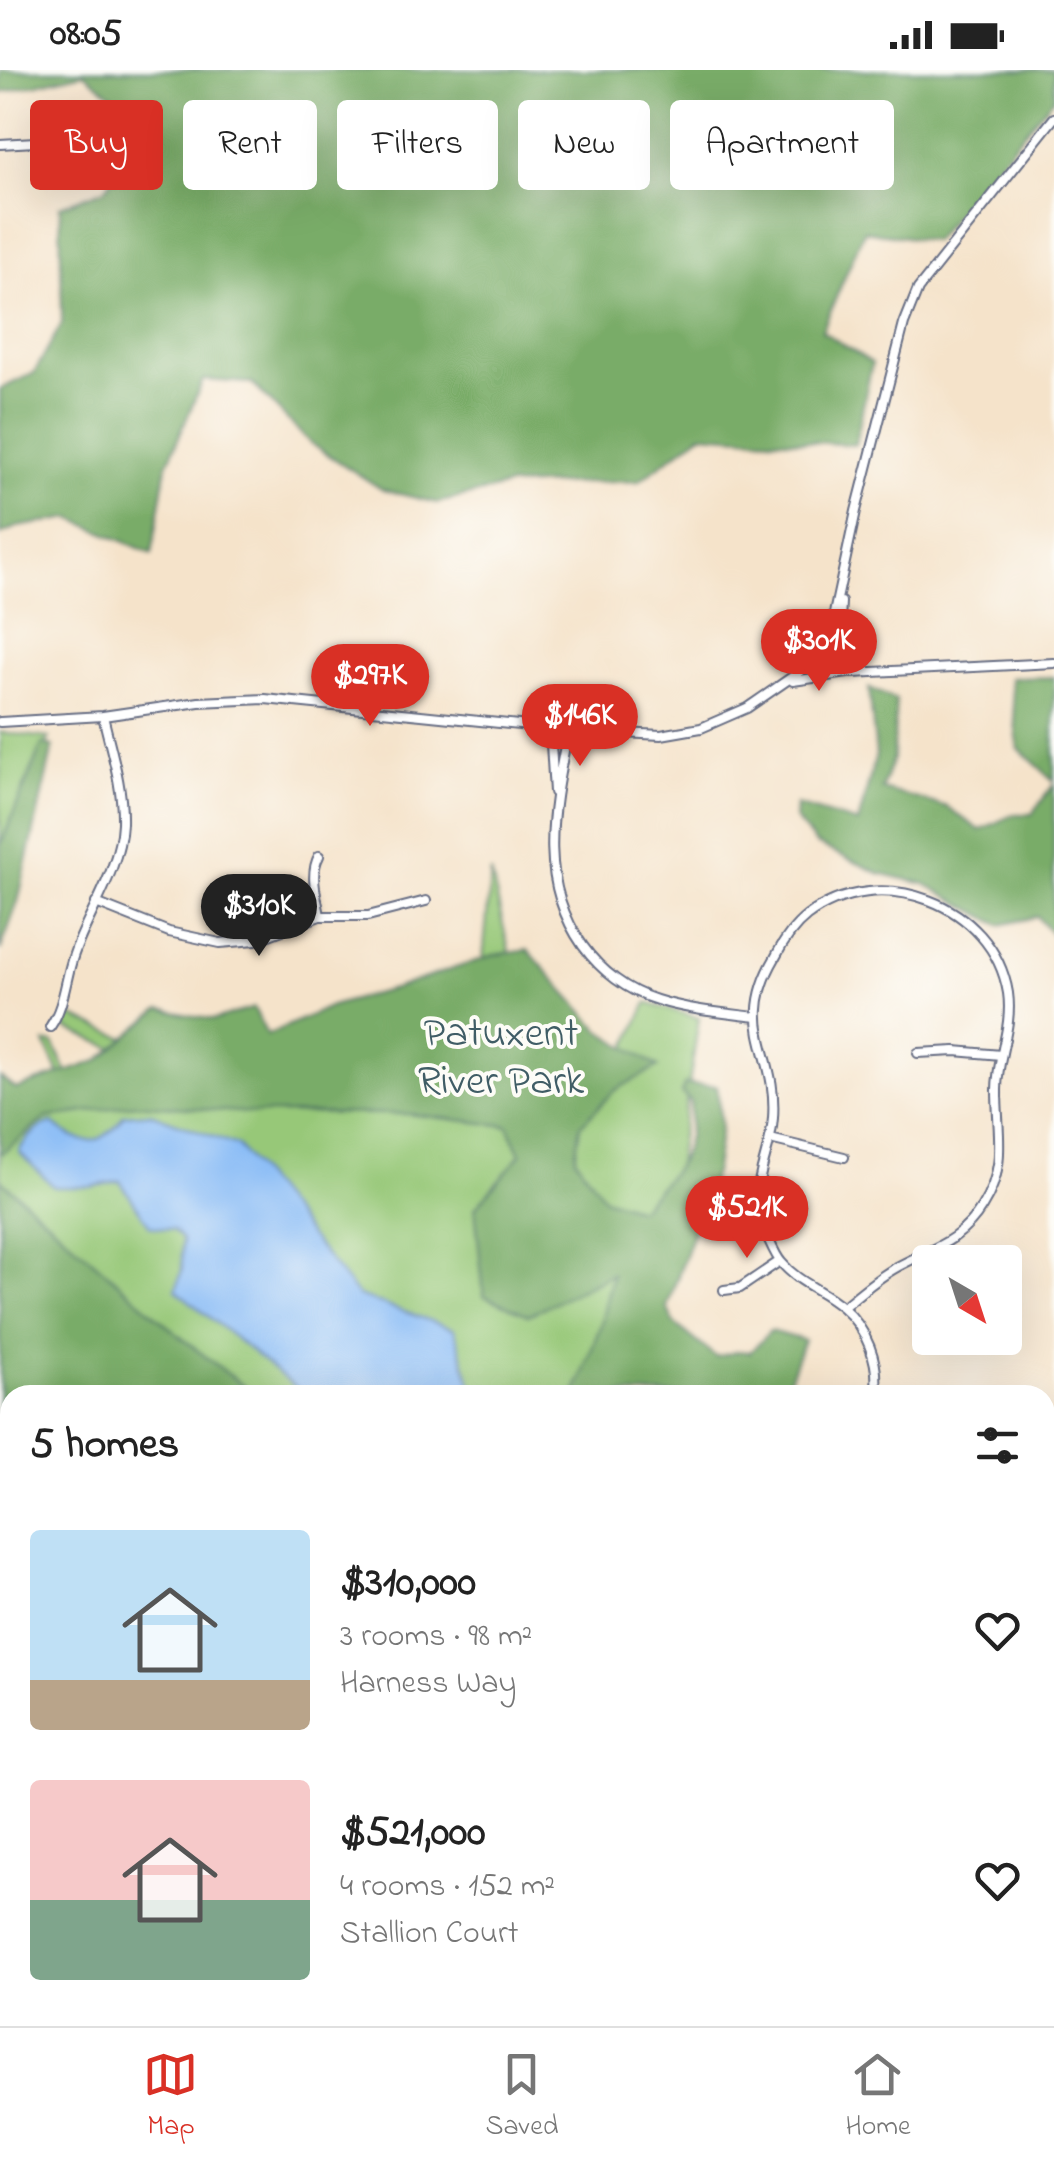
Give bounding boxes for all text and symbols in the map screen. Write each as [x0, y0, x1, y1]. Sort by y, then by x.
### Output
text: 08:05 [50, 7, 122, 63]
chip: Buy [30, 100, 163, 190]
chip: Rent [183, 100, 317, 190]
chip: Filters [337, 100, 498, 190]
chip: New [518, 100, 650, 190]
chip: Apartment [670, 100, 894, 190]
pin: $301K [749, 609, 889, 694]
text: $301K [783, 618, 855, 665]
pin: $297K [300, 644, 440, 729]
text: $297K [333, 653, 407, 700]
pin: $146K [510, 684, 650, 769]
text: $146K [544, 693, 616, 740]
pin: $310K [189, 874, 329, 959]
text: $310K [223, 883, 295, 930]
park label: Patuxent River Park [418, 1004, 585, 1113]
pin: $521K [677, 1176, 817, 1261]
text: $521K [707, 1185, 787, 1232]
north arrow [912, 1245, 1022, 1355]
map controls [912, 1245, 1022, 1355]
text: 5 homes [30, 1415, 179, 1476]
icon: filters [970, 1418, 1025, 1473]
text: $310,000 [340, 1553, 476, 1614]
icon: home [110, 1570, 230, 1690]
icon: heart [970, 1603, 1025, 1658]
text: 3 rooms · 98 m² [340, 1614, 532, 1661]
text: Harness Way [340, 1661, 516, 1708]
text: $521,000 [340, 1803, 485, 1864]
icon: home [110, 1820, 230, 1940]
icon: heart [970, 1853, 1025, 1908]
text: 4 rooms · 152 m² [340, 1864, 555, 1911]
text: Stallion Court [340, 1911, 519, 1958]
tab: Map [143, 2047, 198, 2148]
tab: Saved [485, 2047, 558, 2148]
tab: Home [845, 2047, 911, 2148]

